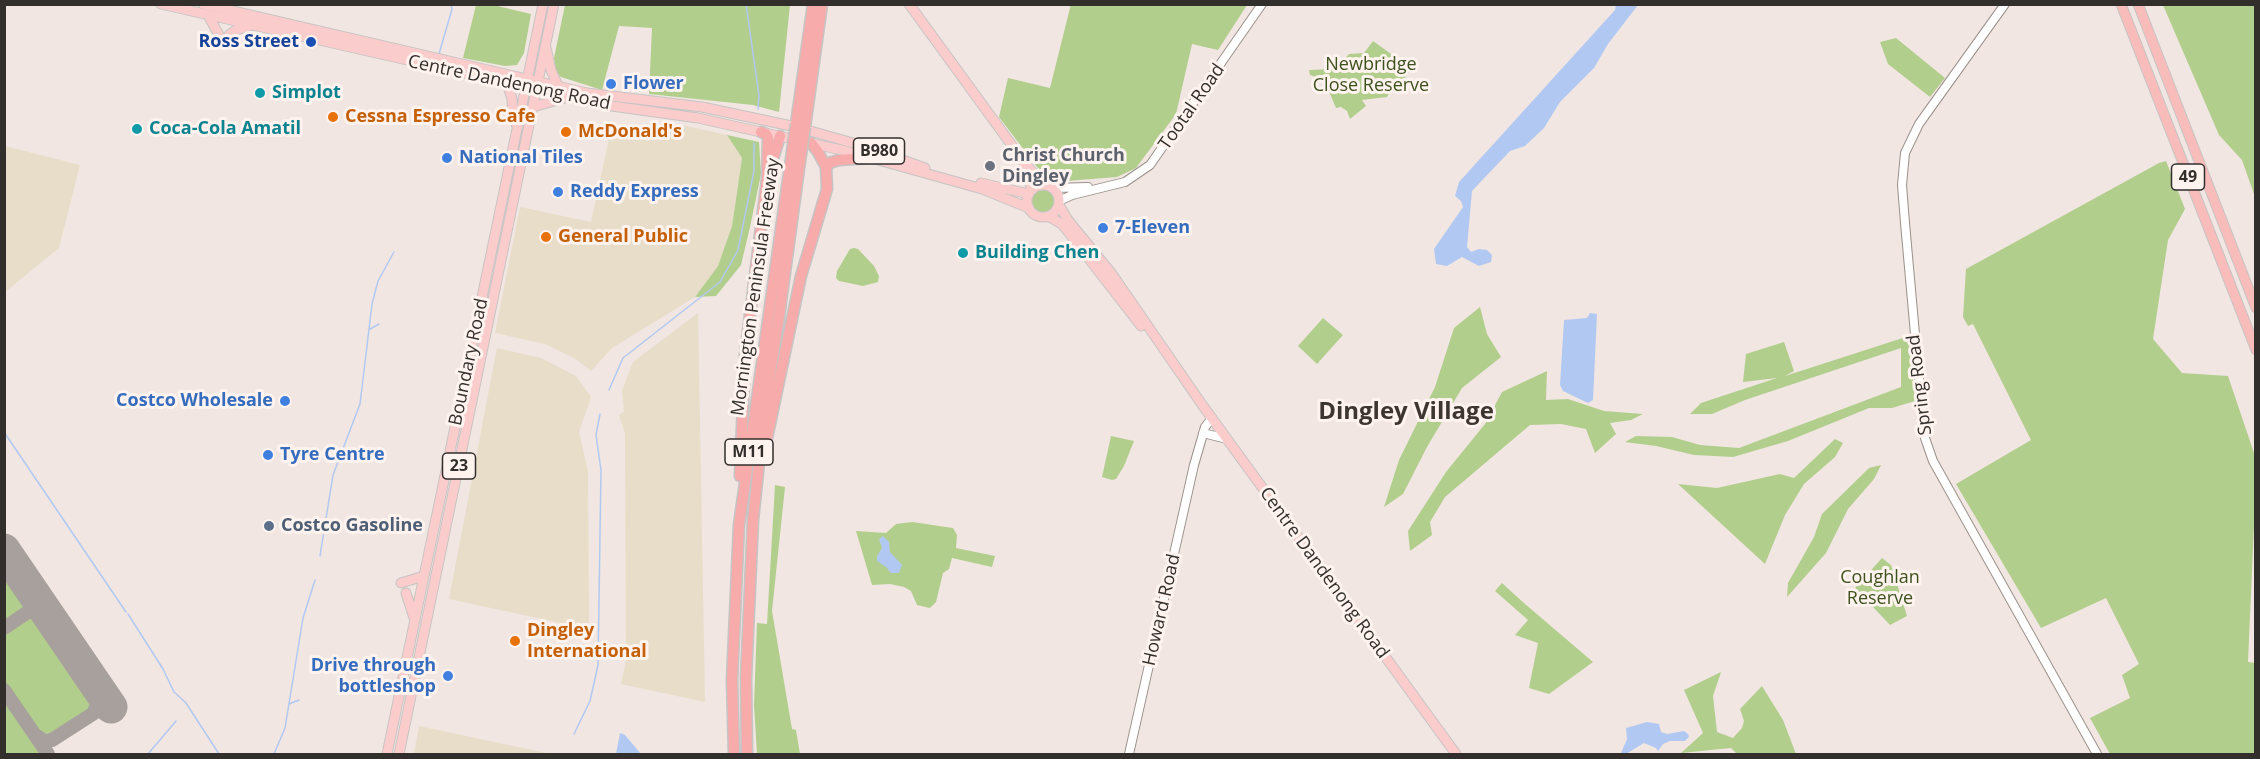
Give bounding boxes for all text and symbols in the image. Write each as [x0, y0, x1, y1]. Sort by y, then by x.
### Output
place label: Ross Street [198, 31, 299, 53]
marker: Ross Street [304, 35, 318, 49]
street label: Centre Dandenong Road [406, 51, 612, 115]
park label: Newbridge Close Reserve [1313, 54, 1429, 97]
street label: Tootal Road [1154, 60, 1230, 154]
place label: Flower [623, 73, 684, 95]
marker: Flower [604, 77, 618, 91]
place label: Simplot [272, 82, 341, 104]
marker: Simplot [253, 86, 267, 100]
place label: Cessna Espresso Cafe [345, 106, 535, 128]
marker: Cessna Espresso Cafe [326, 110, 340, 124]
place label: Coca-Cola Amatil [149, 118, 301, 140]
place label: McDonald's [578, 121, 682, 143]
marker: Coca-Cola Amatil [130, 122, 144, 136]
marker: McDonald's [559, 125, 573, 139]
road number: B980 [854, 138, 904, 164]
place label: Christ Church Dingley [1002, 145, 1125, 188]
place label: National Tiles [459, 147, 583, 169]
marker: National Tiles [440, 151, 454, 165]
street label: Mornington Peninsula Freeway [727, 157, 785, 417]
marker: Christ Church Dingley [983, 159, 997, 173]
road number: 49 [2172, 164, 2204, 190]
place label: Reddy Express [570, 181, 699, 203]
marker: Reddy Express [551, 185, 565, 199]
place label: 7-Eleven [1115, 217, 1190, 239]
marker: 7-Eleven [1096, 221, 1110, 235]
place label: General Public [558, 226, 688, 248]
marker: General Public [539, 230, 553, 244]
place label: Building Chen [975, 242, 1099, 264]
marker: Building Chen [956, 246, 970, 260]
street label: Boundary Road [445, 296, 493, 428]
street label: Spring Road [1903, 333, 1937, 437]
place label: Costco Wholesale [116, 390, 273, 412]
marker: Costco Wholesale [278, 394, 292, 408]
district label: Dingley Village [1318, 398, 1494, 426]
road number: M11 [725, 439, 773, 465]
place label: Tyre Centre [280, 444, 385, 466]
marker: Tyre Centre [261, 448, 275, 462]
road number: 23 [442, 453, 476, 479]
street label: Centre Dandenong Road [1255, 483, 1393, 663]
place label: Costco Gasoline [281, 515, 423, 537]
marker: Costco Gasoline [262, 519, 276, 533]
street label: Howard Road [1139, 552, 1185, 668]
park label: Coughlan Reserve [1840, 567, 1920, 610]
place label: Dingley International [527, 620, 647, 662]
marker: Dingley International [508, 634, 522, 648]
place label: Drive through bottleshop [311, 655, 436, 698]
marker: Drive through bottleshop [441, 669, 455, 683]

